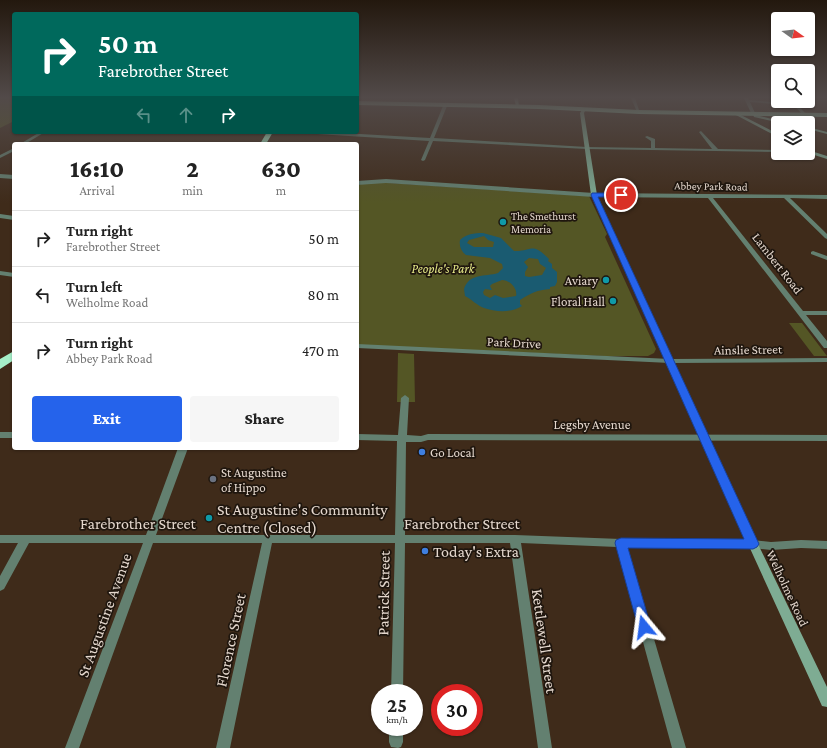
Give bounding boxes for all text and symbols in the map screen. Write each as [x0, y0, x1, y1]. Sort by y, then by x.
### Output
north arrow [771, 12, 815, 56]
map controls [771, 12, 815, 160]
icon: right [32, 28, 84, 80]
text: 50 m [98, 28, 158, 59]
text: Farebrother Street [98, 61, 228, 81]
button: search [771, 64, 815, 108]
icon: left [133, 104, 155, 126]
icon: ahead [175, 104, 197, 126]
icon: right [217, 104, 239, 126]
button: layers [771, 116, 815, 160]
text: 16:10 [70, 155, 124, 182]
text: 2 [186, 155, 199, 182]
text: 630 [261, 155, 301, 182]
pin [604, 178, 638, 212]
street label: Abbey Park Road [674, 179, 748, 194]
text: Arrival [79, 183, 115, 198]
text: min [182, 183, 203, 198]
text: m [276, 183, 286, 198]
icon: arrive [610, 184, 632, 206]
place label: The Smethurst Memoria [511, 210, 576, 235]
marker: The Smethurst Memoria [498, 217, 508, 227]
text: Turn right [66, 223, 133, 239]
icon: right [32, 228, 54, 250]
street label: Lambert Road [749, 230, 806, 297]
text: 50 m [309, 231, 339, 247]
text: Farebrother Street [66, 239, 160, 254]
park label: People's Park [412, 261, 476, 276]
place label: Aviary [565, 273, 599, 288]
marker: Aviary [601, 275, 611, 285]
text: Turn left [66, 279, 122, 295]
icon: left [32, 284, 54, 306]
text: 80 m [308, 287, 339, 303]
place label: Floral Hall [551, 294, 606, 309]
text: Welholme Road [66, 295, 148, 310]
marker: Floral Hall [608, 296, 618, 306]
street label: Park Drive [487, 334, 542, 351]
text: Turn right [66, 335, 133, 351]
icon: right [32, 340, 54, 362]
street label: Ainslie Street [714, 341, 783, 358]
text: 470 m [302, 343, 339, 359]
text: Abbey Park Road [66, 351, 153, 366]
button: Exit [32, 396, 182, 442]
button: Share [190, 396, 339, 442]
street label: Legsby Avenue [554, 417, 631, 432]
place label: Go Local [430, 445, 475, 460]
marker: Go Local [417, 447, 427, 457]
place label: St Augustine of Hippo [221, 465, 287, 495]
marker: St Augustine of Hippo [208, 474, 218, 484]
place label: St Augustine's Community Centre (Closed) [217, 501, 388, 537]
marker: St Augustine's Community Centre (Closed) [204, 513, 214, 523]
street label: Farebrother Street [80, 515, 197, 532]
street label: Farebrother Street [404, 515, 521, 532]
place label: Today's Extra [433, 543, 520, 561]
marker: Today's Extra [420, 546, 430, 556]
street label: Welholme Road [763, 548, 812, 629]
street label: Patrick Street [374, 550, 393, 636]
street label: St Augustine Avenue [74, 551, 136, 680]
street label: Kettlewell Street [529, 588, 560, 695]
street label: Florence Street [212, 591, 249, 688]
position arrow [623, 606, 665, 648]
speed limit sign: 30 [431, 684, 483, 736]
text: 25 [387, 694, 407, 716]
text: km/h [386, 714, 408, 725]

